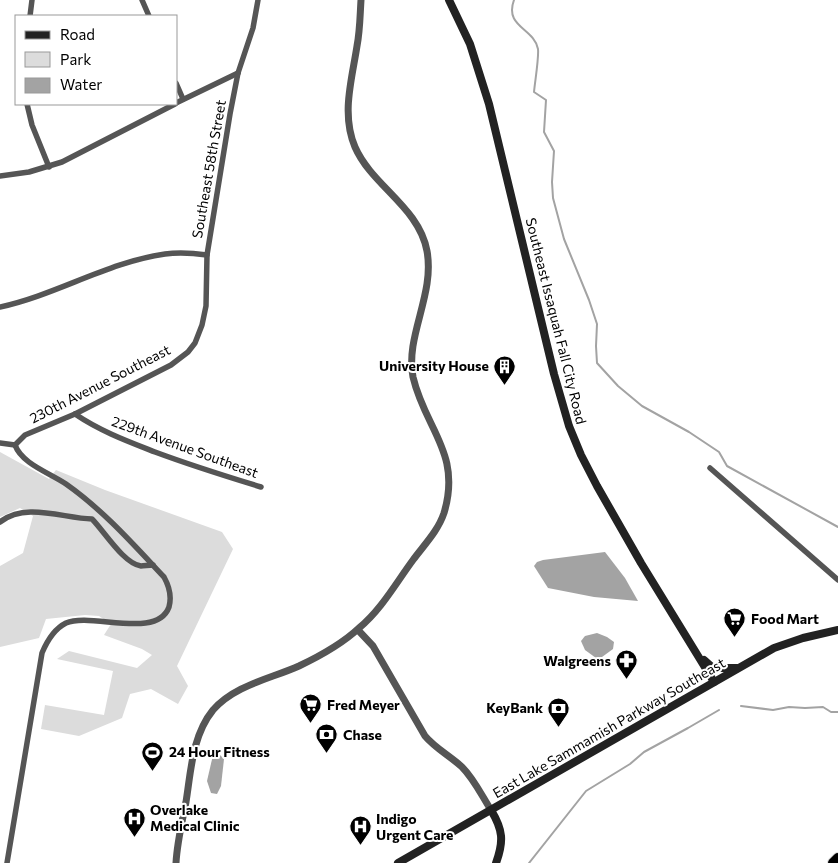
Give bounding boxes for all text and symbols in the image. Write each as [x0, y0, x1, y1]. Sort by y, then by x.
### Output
legend [15, 15, 178, 105]
text: Road [60, 25, 95, 43]
text: Park [60, 50, 91, 68]
text: Water [60, 75, 102, 93]
street label: Southeast 58th Street [188, 98, 229, 239]
street label: Southeast Issaquah Fall City Road [523, 216, 590, 426]
street label: 230th Avenue Southeast [27, 341, 173, 426]
building icon: University House [493, 354, 517, 385]
place label: University House [379, 357, 489, 374]
street label: 229th Avenue Southeast [110, 412, 261, 481]
supermarket icon: Food Mart [723, 607, 747, 638]
place label: Food Mart [751, 610, 819, 627]
pharmacy icon: Walgreens [615, 649, 639, 680]
place label: Walgreens [543, 652, 611, 669]
street label: East Lake Sammamish Parkway Southeast [489, 654, 728, 801]
supermarket icon: Fred Meyer [299, 693, 323, 724]
place label: Fred Meyer [327, 696, 400, 713]
bank icon: KeyBank [547, 696, 571, 727]
place label: KeyBank [486, 699, 543, 716]
bank icon: Chase [315, 723, 339, 754]
place label: Chase [343, 726, 382, 743]
sports icon: 24 Hour Fitness [141, 740, 165, 771]
place label: 24 Hour Fitness [169, 743, 270, 760]
place label: Overlake Medical Clinic [150, 801, 240, 834]
hospital icon: Overlake Medical Clinic [122, 806, 146, 837]
place label: Indigo Urgent Care [376, 810, 454, 843]
hospital icon: Indigo Urgent Care [348, 815, 372, 846]

